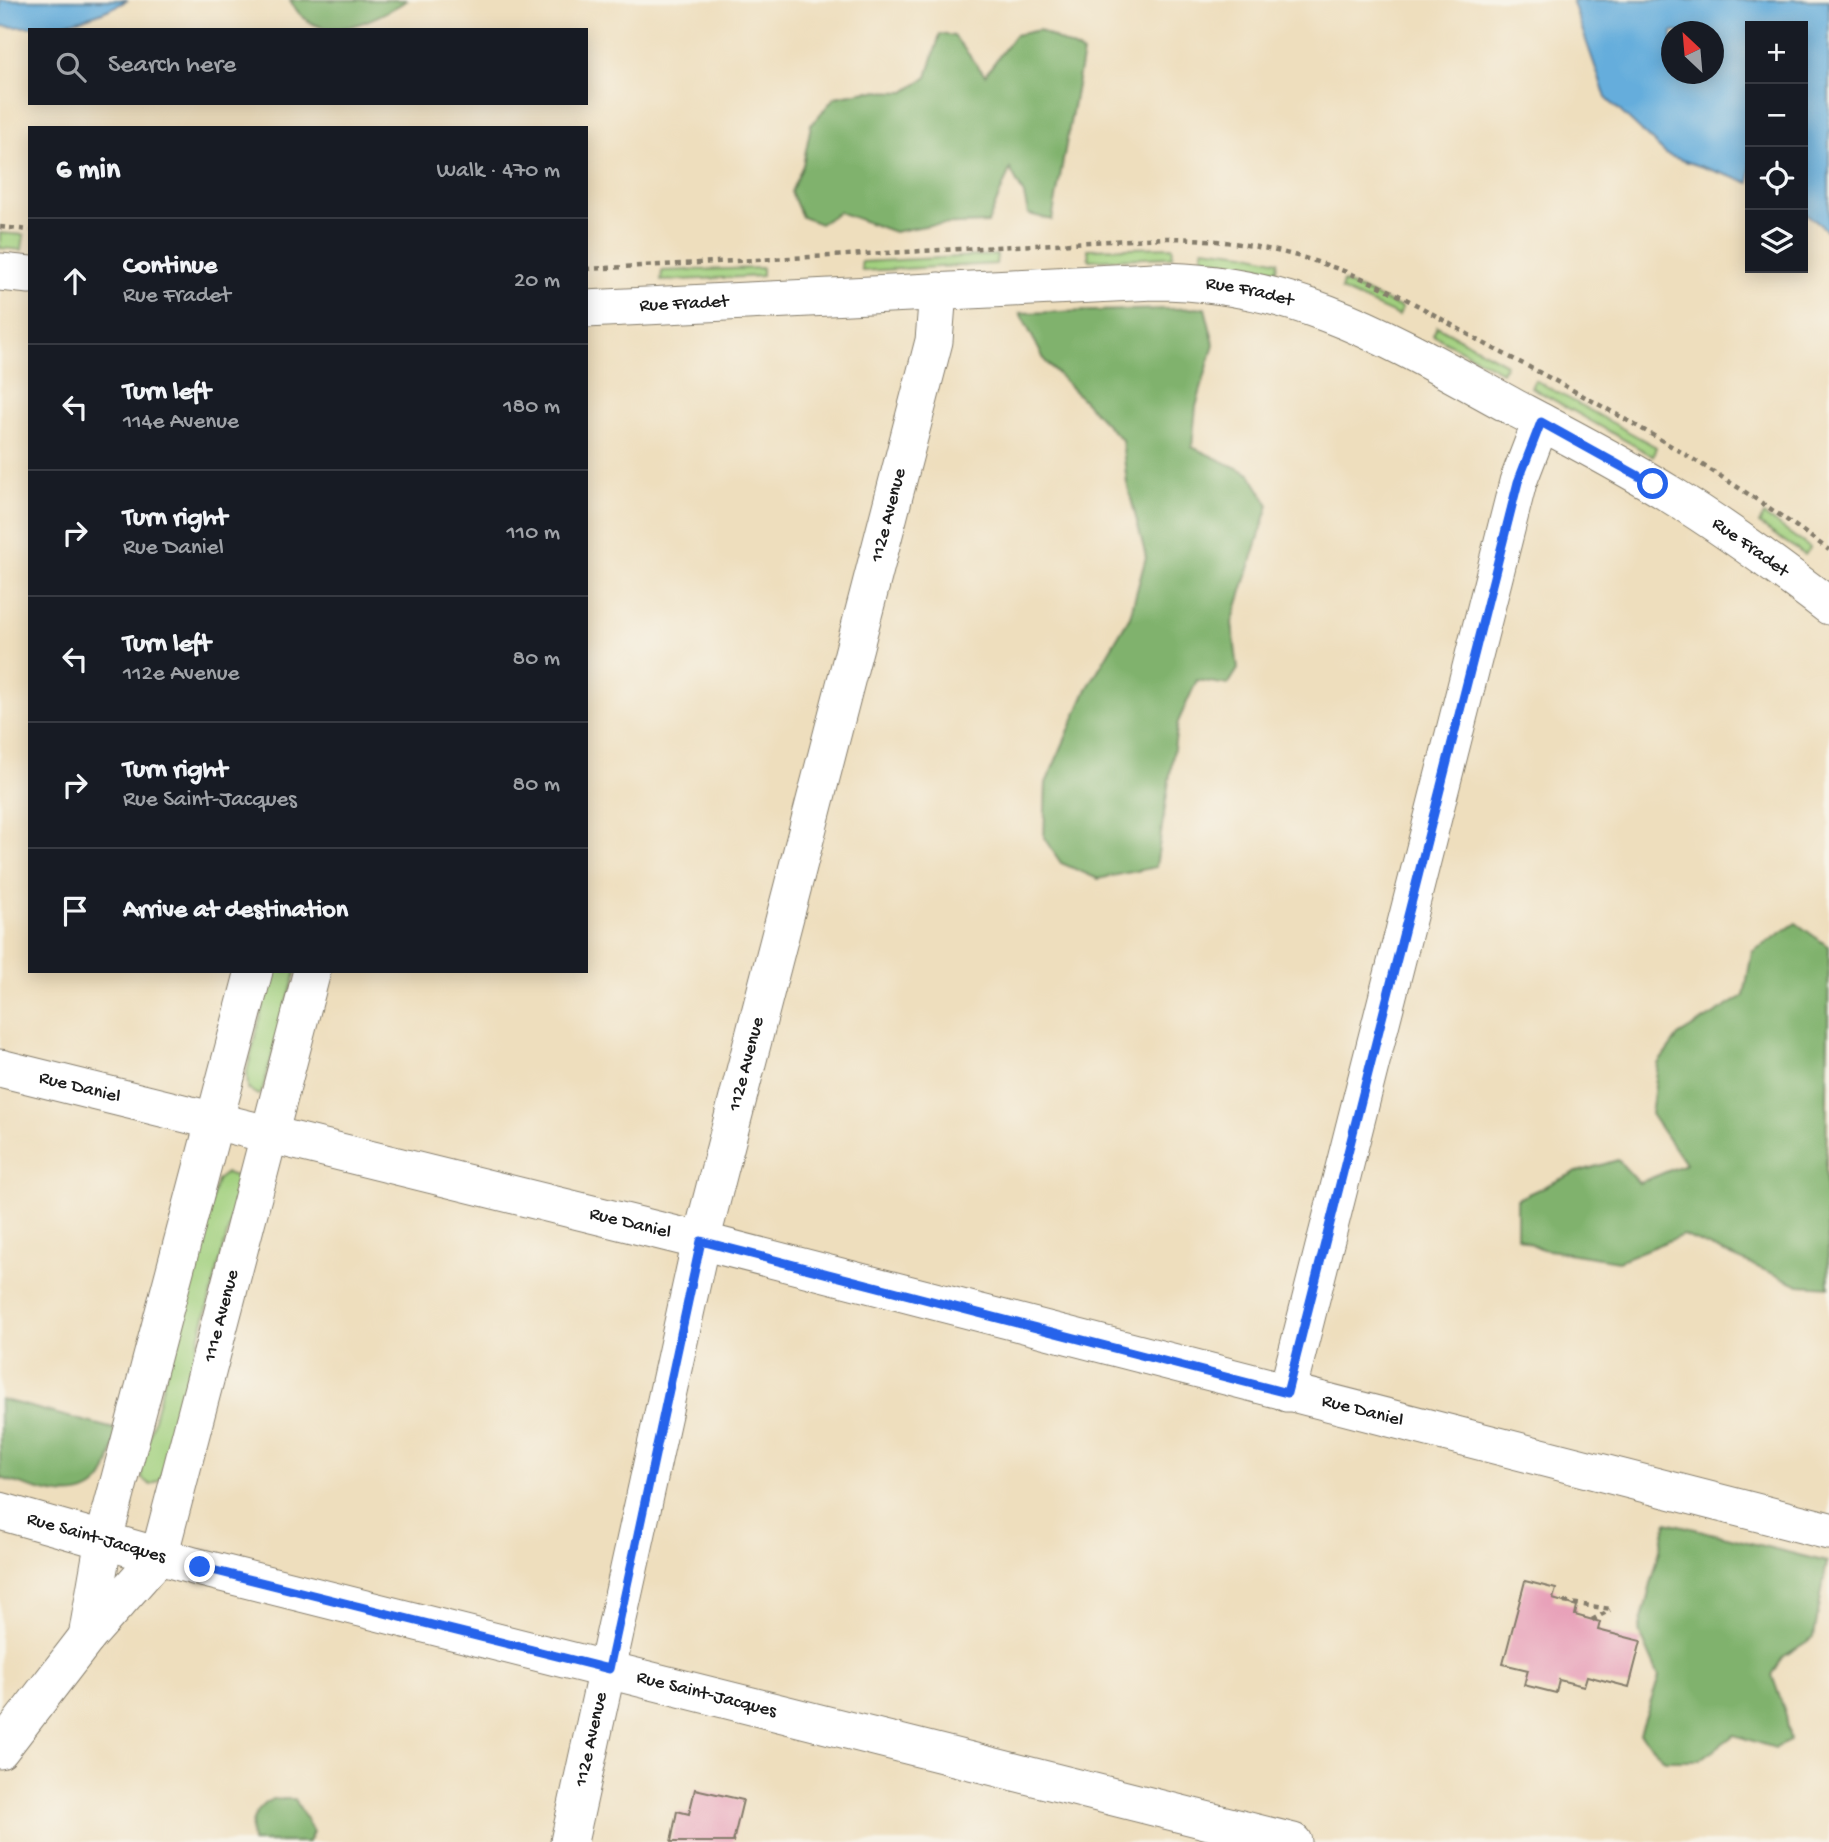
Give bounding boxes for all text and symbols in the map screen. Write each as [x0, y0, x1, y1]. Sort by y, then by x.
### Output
north arrow [1661, 21, 1724, 84]
map controls [1745, 21, 1808, 273]
button: + [1745, 21, 1808, 84]
search box [28, 28, 588, 105]
icon: search [52, 48, 90, 86]
text: Search here [108, 51, 236, 82]
button: − [1745, 84, 1808, 147]
button: locate [1745, 147, 1808, 210]
text: 6 min [56, 154, 120, 189]
text: Walk · 470 m [437, 158, 560, 185]
button: layers [1745, 210, 1808, 273]
text: Continue [123, 252, 217, 283]
icon: ahead [56, 262, 94, 300]
text: 20 m [514, 268, 560, 295]
street label: Rue Fradet [1204, 272, 1298, 313]
text: Rue Fradet [123, 283, 231, 310]
street label: Rue Fradet [639, 290, 731, 318]
text: Turn left [123, 378, 211, 409]
icon: left [56, 388, 94, 426]
text: 180 m [503, 394, 560, 421]
text: 114e Avenue [123, 409, 239, 436]
street label: 112e Avenue [865, 466, 912, 566]
route start [1637, 468, 1668, 499]
text: Turn right [123, 504, 227, 535]
street label: Rue Fradet [1707, 513, 1795, 584]
icon: right [56, 514, 94, 552]
text: 110 m [507, 520, 560, 547]
text: Rue Daniel [123, 535, 224, 562]
text: Turn left [123, 630, 211, 661]
icon: left [56, 640, 94, 678]
text: 80 m [513, 646, 560, 673]
text: 112e Avenue [123, 661, 239, 688]
text: Turn right [123, 756, 227, 787]
icon: right [56, 766, 94, 804]
text: 80 m [513, 772, 560, 799]
text: Rue Saint-Jacques [123, 787, 297, 814]
icon: arrive [56, 892, 94, 930]
text: Arrive at destination [123, 896, 348, 927]
street label: 112e Avenue [723, 1015, 770, 1115]
street label: Rue Daniel [36, 1067, 123, 1109]
street label: Rue Daniel [587, 1202, 673, 1245]
street label: 111e Avenue [198, 1267, 245, 1366]
street label: Rue Daniel [1319, 1390, 1406, 1433]
street label: Rue Saint-Jacques [24, 1508, 169, 1569]
route end [184, 1551, 215, 1582]
street label: Rue Saint-Jacques [634, 1666, 780, 1724]
street label: 112e Avenue [570, 1690, 613, 1790]

